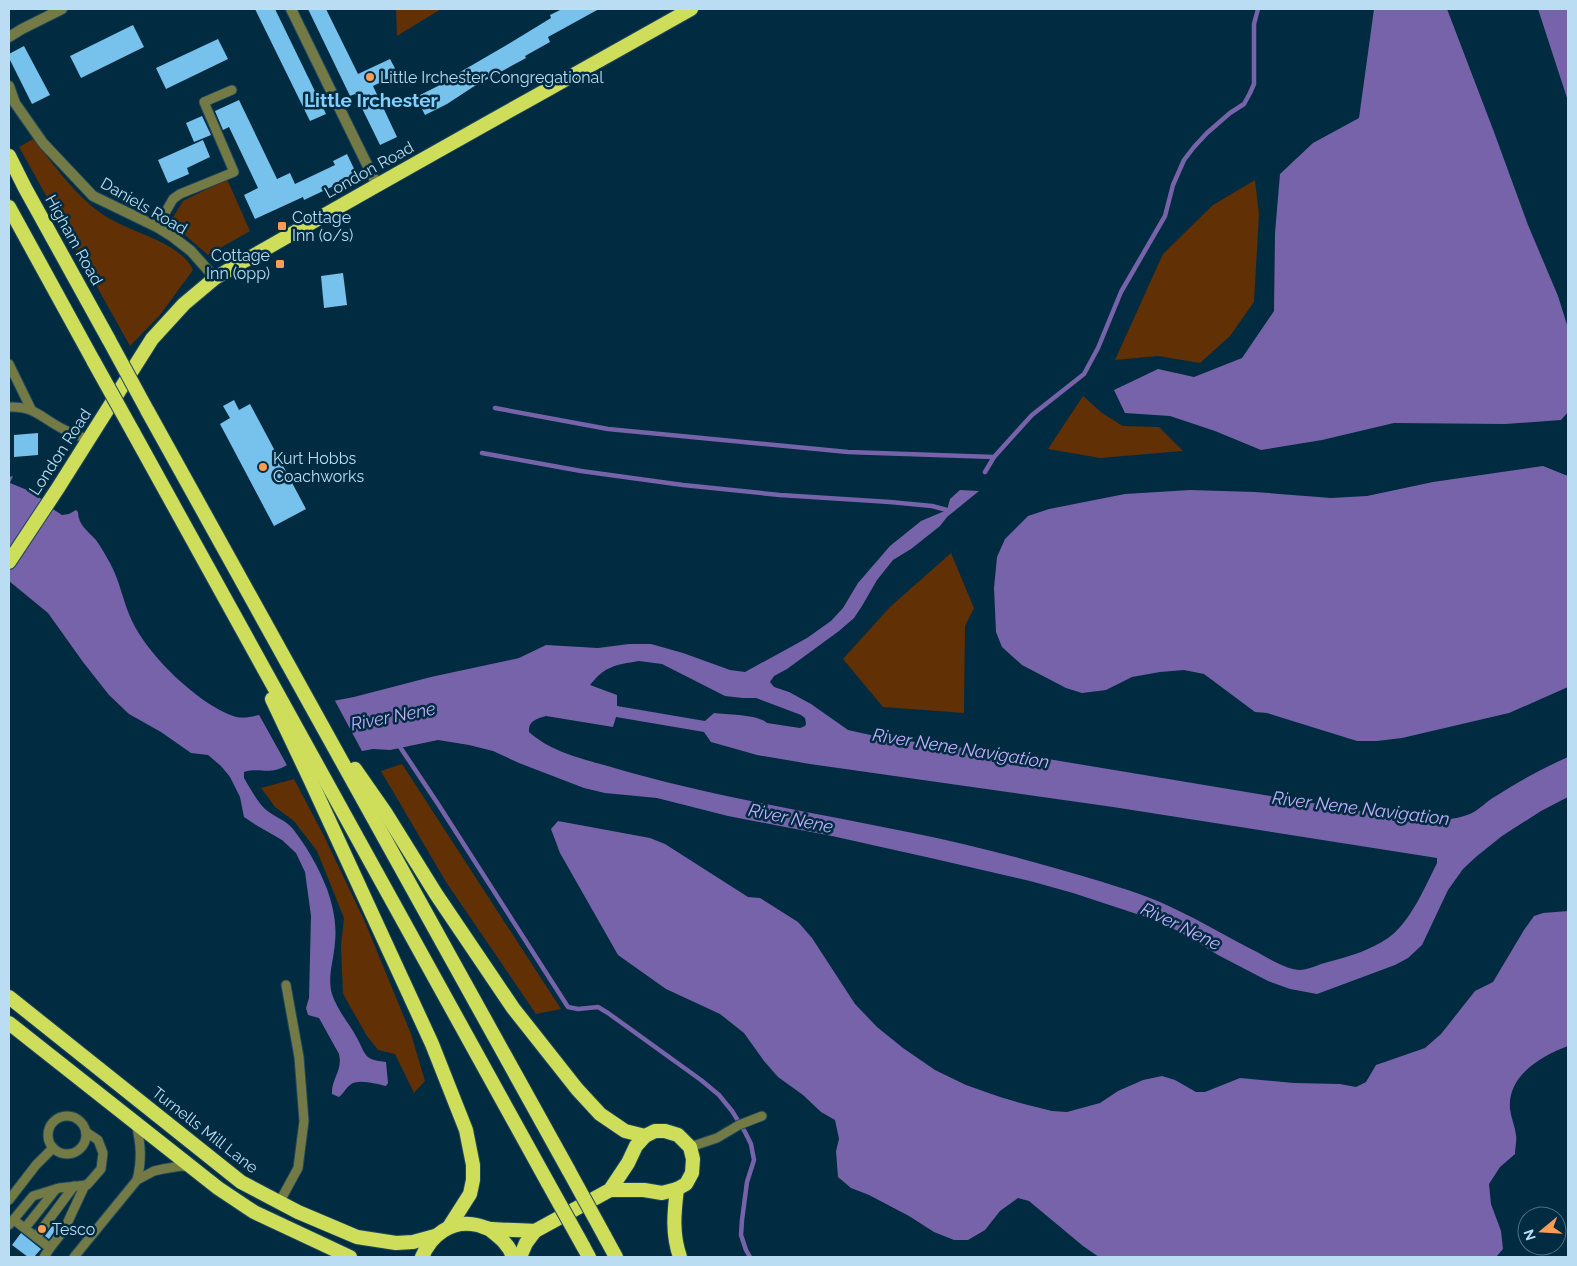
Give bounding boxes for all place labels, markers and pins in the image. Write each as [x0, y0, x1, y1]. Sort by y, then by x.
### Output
place label: Little Irchester Congregational [380, 68, 604, 87]
marker: Little Irchester Congregational [364, 71, 376, 83]
place label: Cottage Inn (o/s) [292, 208, 353, 245]
marker: Cottage Inn (o/s) [276, 220, 288, 232]
place label: Cottage Inn (opp) [206, 246, 270, 283]
marker: Cottage Inn (opp) [274, 258, 286, 270]
place label: Kurt Hobbs Coachworks [273, 449, 364, 486]
marker: Kurt Hobbs Coachworks [257, 461, 269, 473]
place label: Tesco [52, 1220, 95, 1239]
marker: Tesco [36, 1223, 48, 1235]

